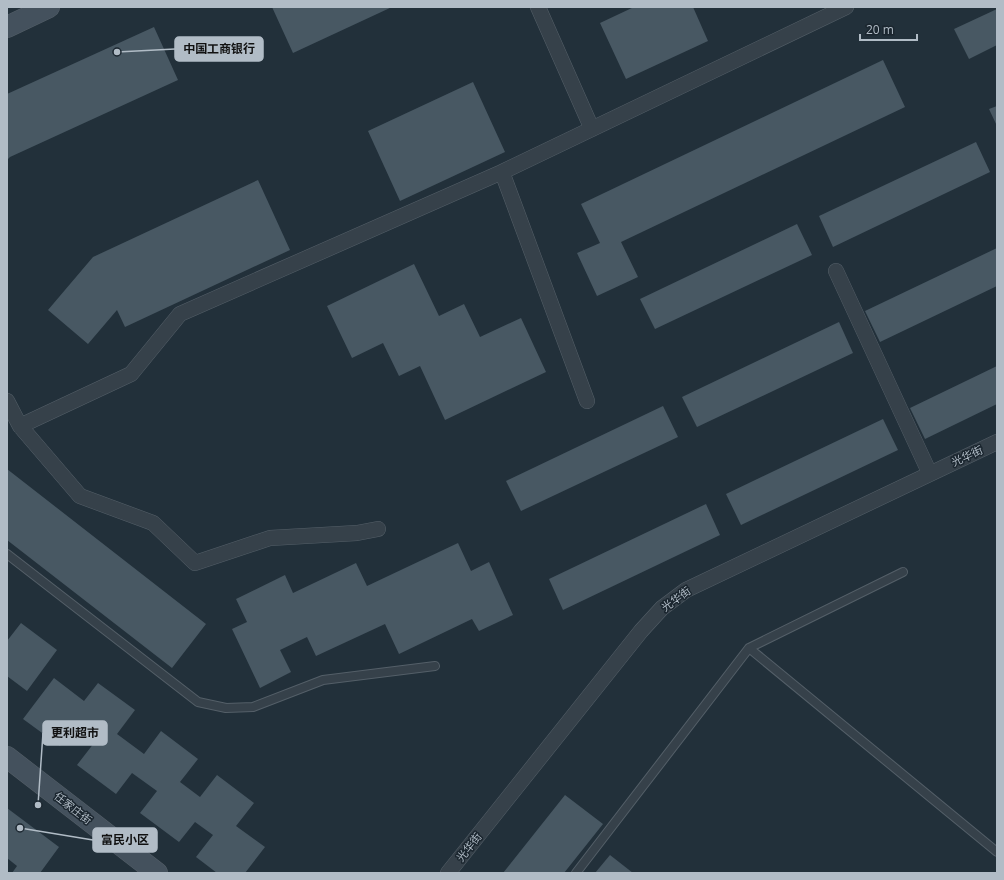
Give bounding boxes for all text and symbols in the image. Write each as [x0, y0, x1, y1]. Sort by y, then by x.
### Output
scale bar [860, 16, 917, 42]
text: 20 m [866, 21, 894, 38]
callout: 中国工商银行 [175, 37, 263, 61]
text: 中国工商银行 [183, 40, 255, 57]
street label: 光华街 [949, 442, 985, 469]
street label: 光华街 [658, 583, 693, 614]
callout: 更利超市 [43, 721, 107, 745]
text: 更利超市 [51, 724, 99, 741]
street label: 任家庄街 [51, 788, 95, 827]
callout: 富民小区 [93, 828, 157, 852]
street label: 光华街 [453, 829, 485, 864]
text: 富民小区 [101, 831, 149, 848]

